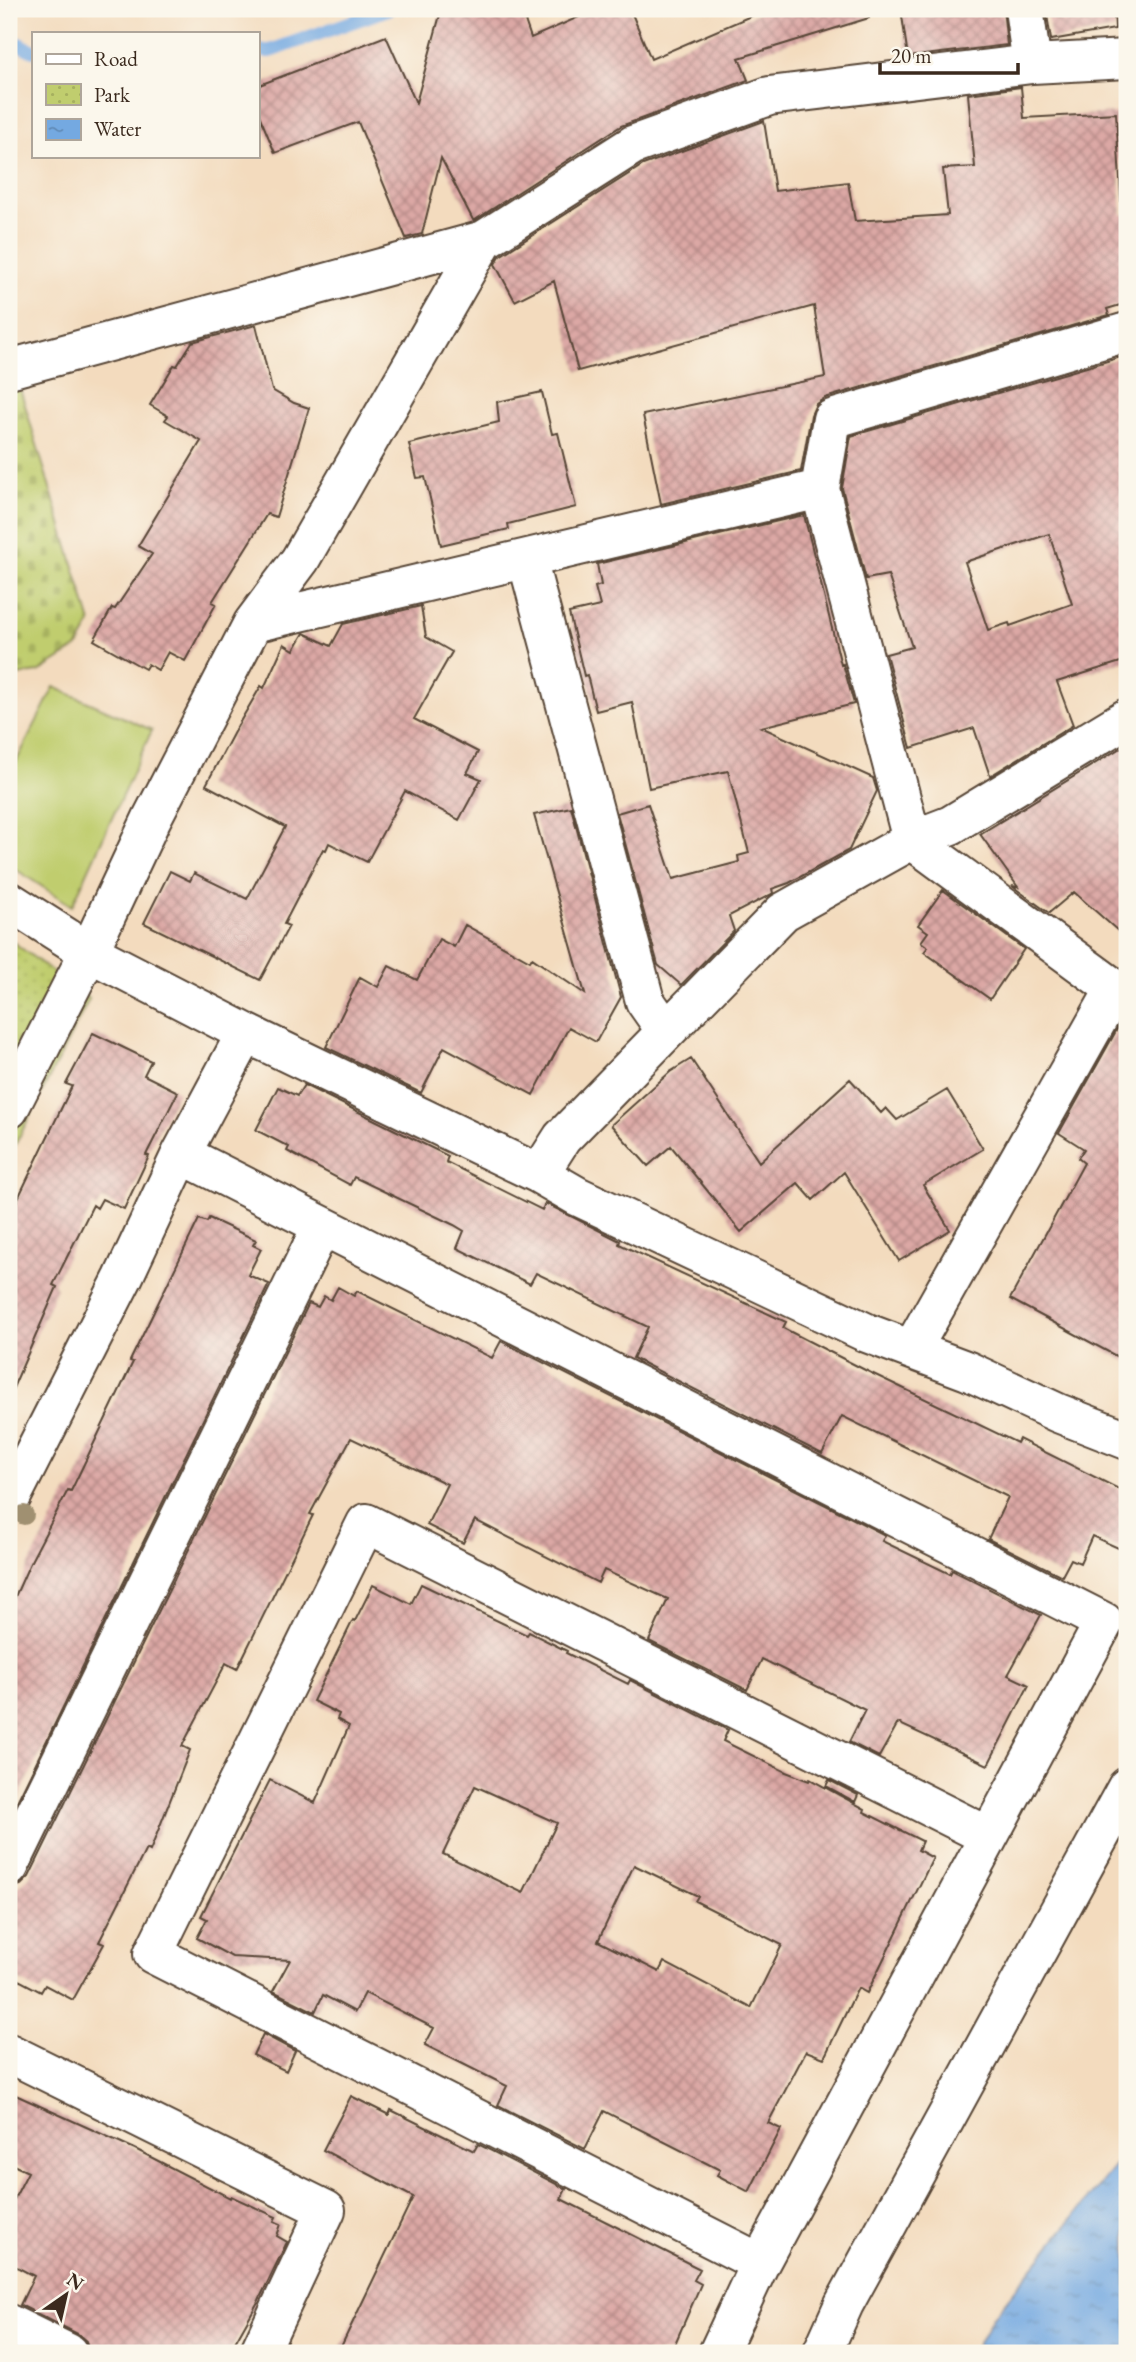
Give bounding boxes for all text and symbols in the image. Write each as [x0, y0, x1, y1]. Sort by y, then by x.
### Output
legend [32, 32, 259, 158]
scale bar [880, 32, 1019, 76]
text: 20 m [891, 42, 932, 69]
text: Road [94, 45, 138, 72]
text: Park [94, 81, 131, 108]
text: Water [94, 115, 141, 142]
north arrow [32, 2260, 102, 2330]
text: N [62, 2267, 89, 2296]

